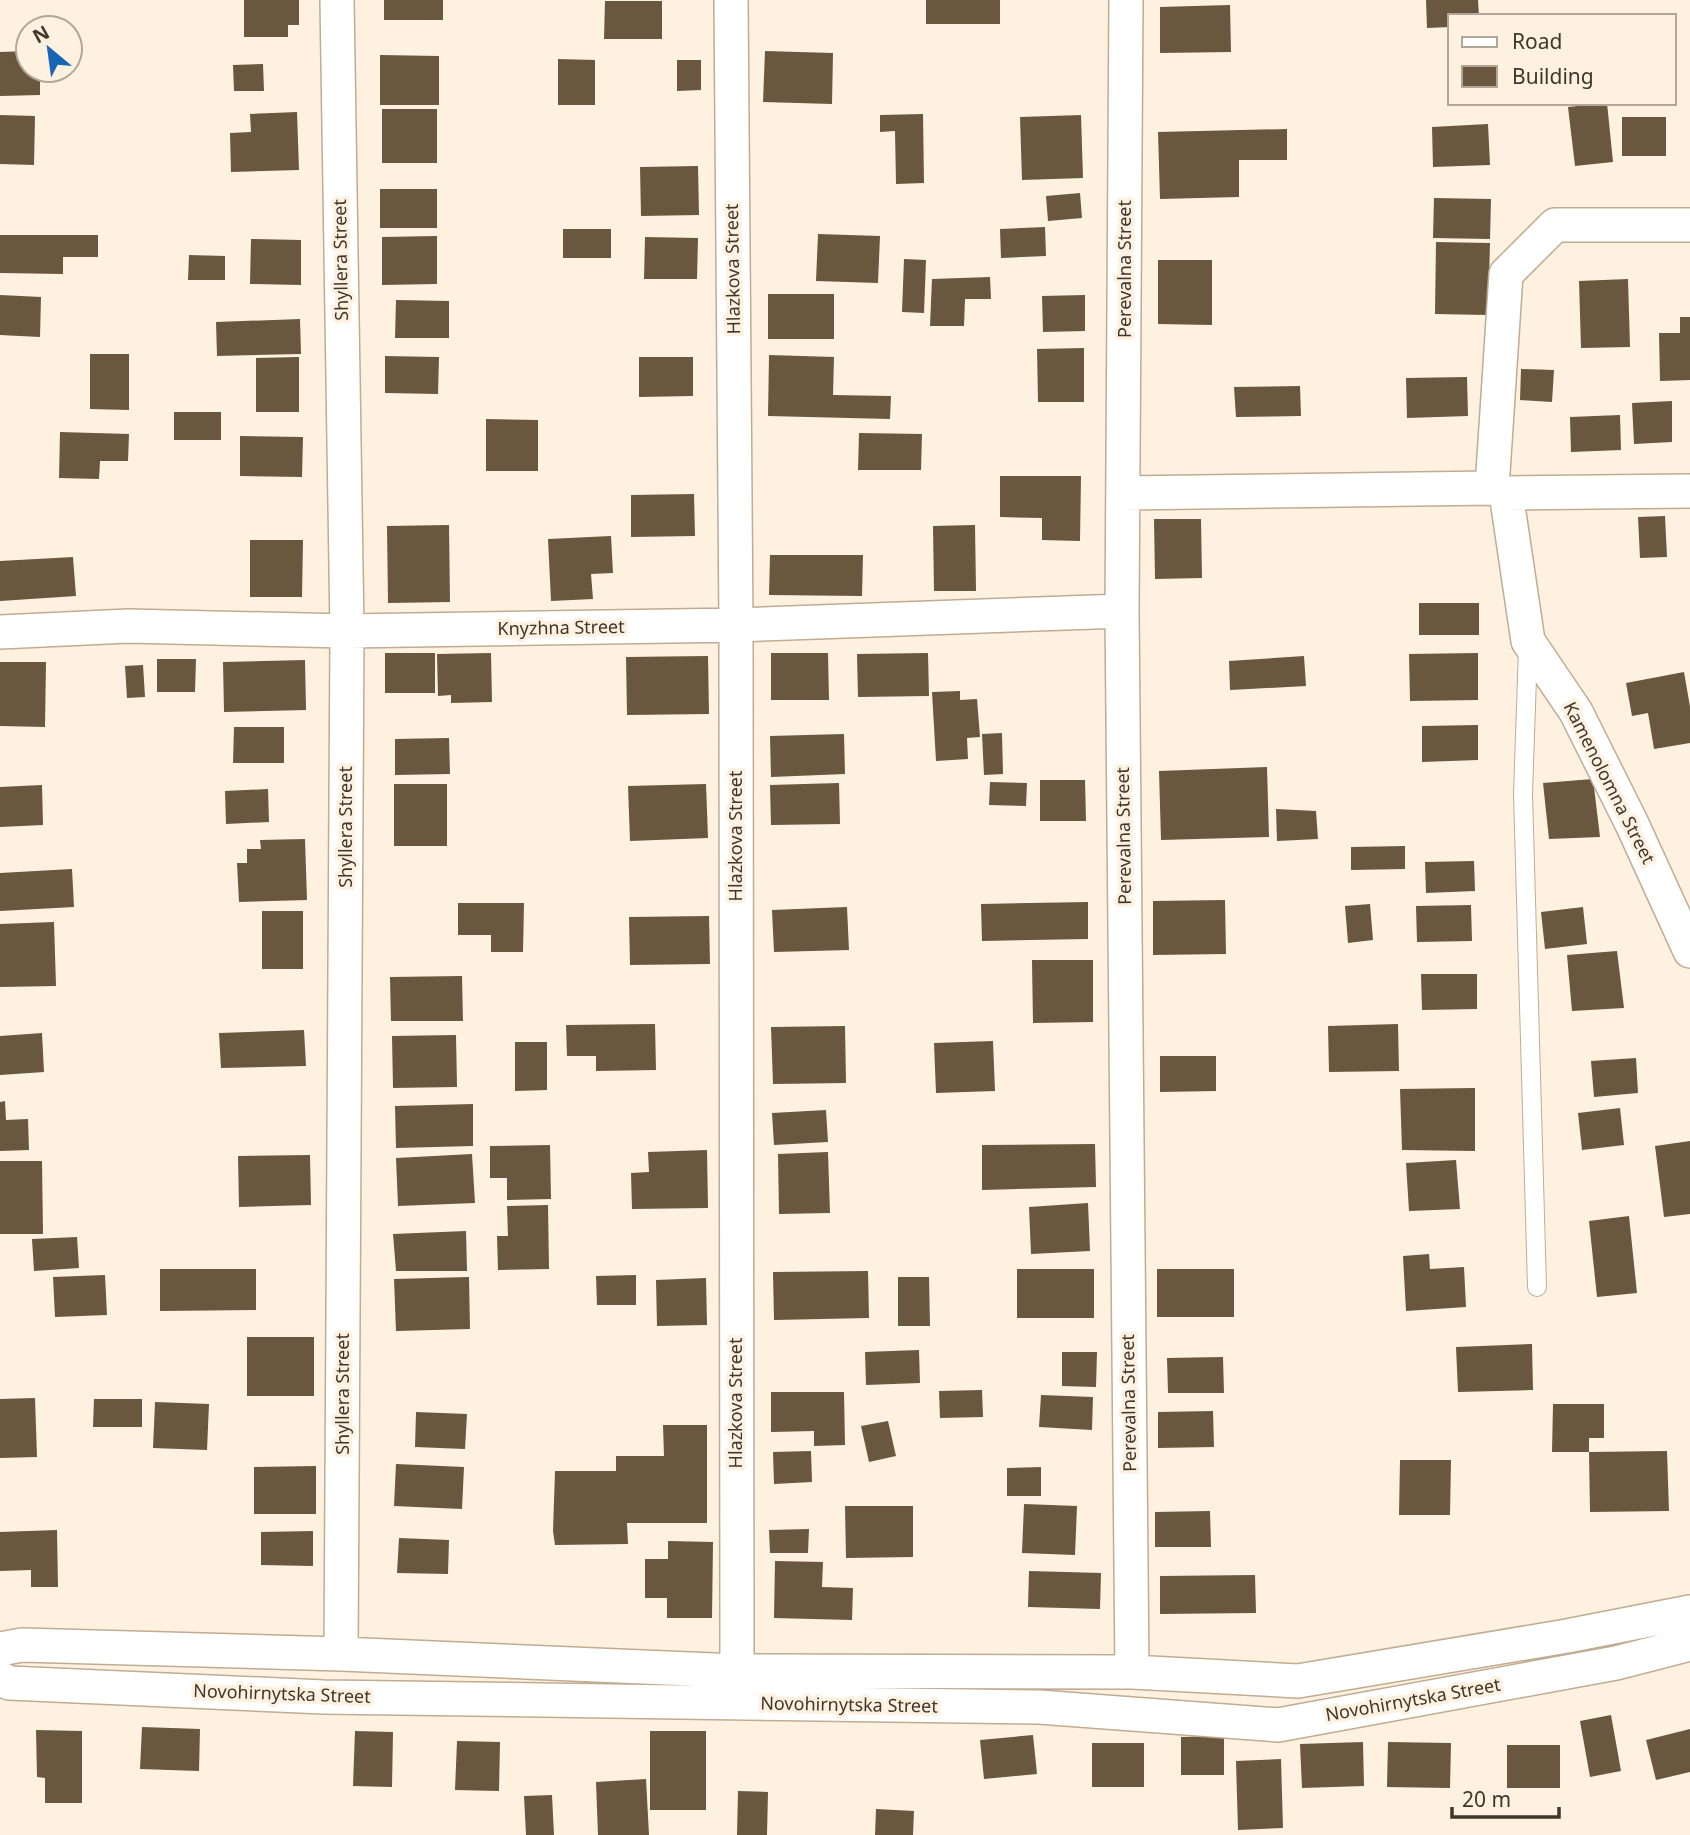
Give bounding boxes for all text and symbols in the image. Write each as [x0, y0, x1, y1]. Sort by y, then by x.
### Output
north arrow [14, 14, 84, 84]
legend [1448, 14, 1676, 105]
text: N [28, 19, 54, 49]
text: Road [1512, 27, 1562, 55]
text: Building [1512, 62, 1594, 90]
street label: Shyllera Street [327, 198, 353, 321]
street label: Perevalna Street [1112, 200, 1136, 338]
street label: Hlazkova Street [719, 203, 745, 335]
street label: Knyzhna Street [497, 614, 625, 640]
street label: Kamenolomna Street [1559, 697, 1661, 868]
street label: Shyllera Street [333, 766, 357, 888]
street label: Perevalna Street [1110, 766, 1136, 905]
street label: Hlazkova Street [723, 770, 747, 901]
street label: Shyllera Street [330, 1333, 354, 1455]
street label: Perevalna Street [1115, 1333, 1141, 1472]
street label: Hlazkova Street [723, 1337, 747, 1468]
street label: Novohirnytska Street [1323, 1672, 1503, 1726]
street label: Novohirnytska Street [193, 1678, 372, 1708]
street label: Novohirnytska Street [760, 1690, 938, 1718]
scale bar [1452, 1776, 1559, 1820]
text: 20 m [1462, 1785, 1511, 1813]

